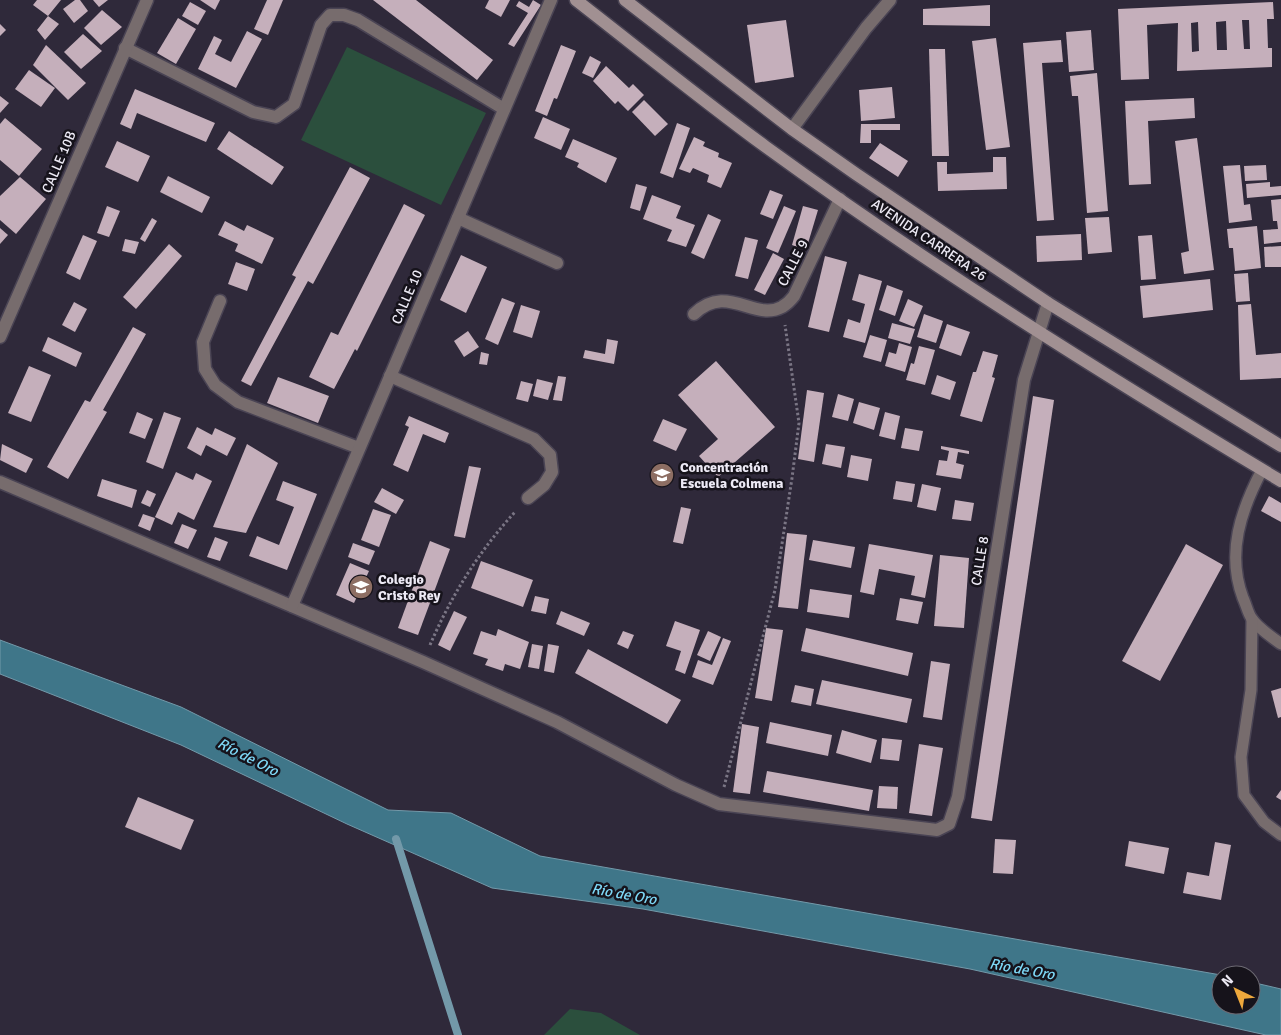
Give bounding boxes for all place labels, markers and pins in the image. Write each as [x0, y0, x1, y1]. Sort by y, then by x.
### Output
place label: Concentración Escuela Colmena [680, 459, 783, 492]
school or university icon: Concentración Escuela Colmena [649, 462, 675, 488]
place label: Colegio Cristo Rey [378, 571, 441, 604]
school or university icon: Colegio Cristo Rey [348, 574, 374, 600]

